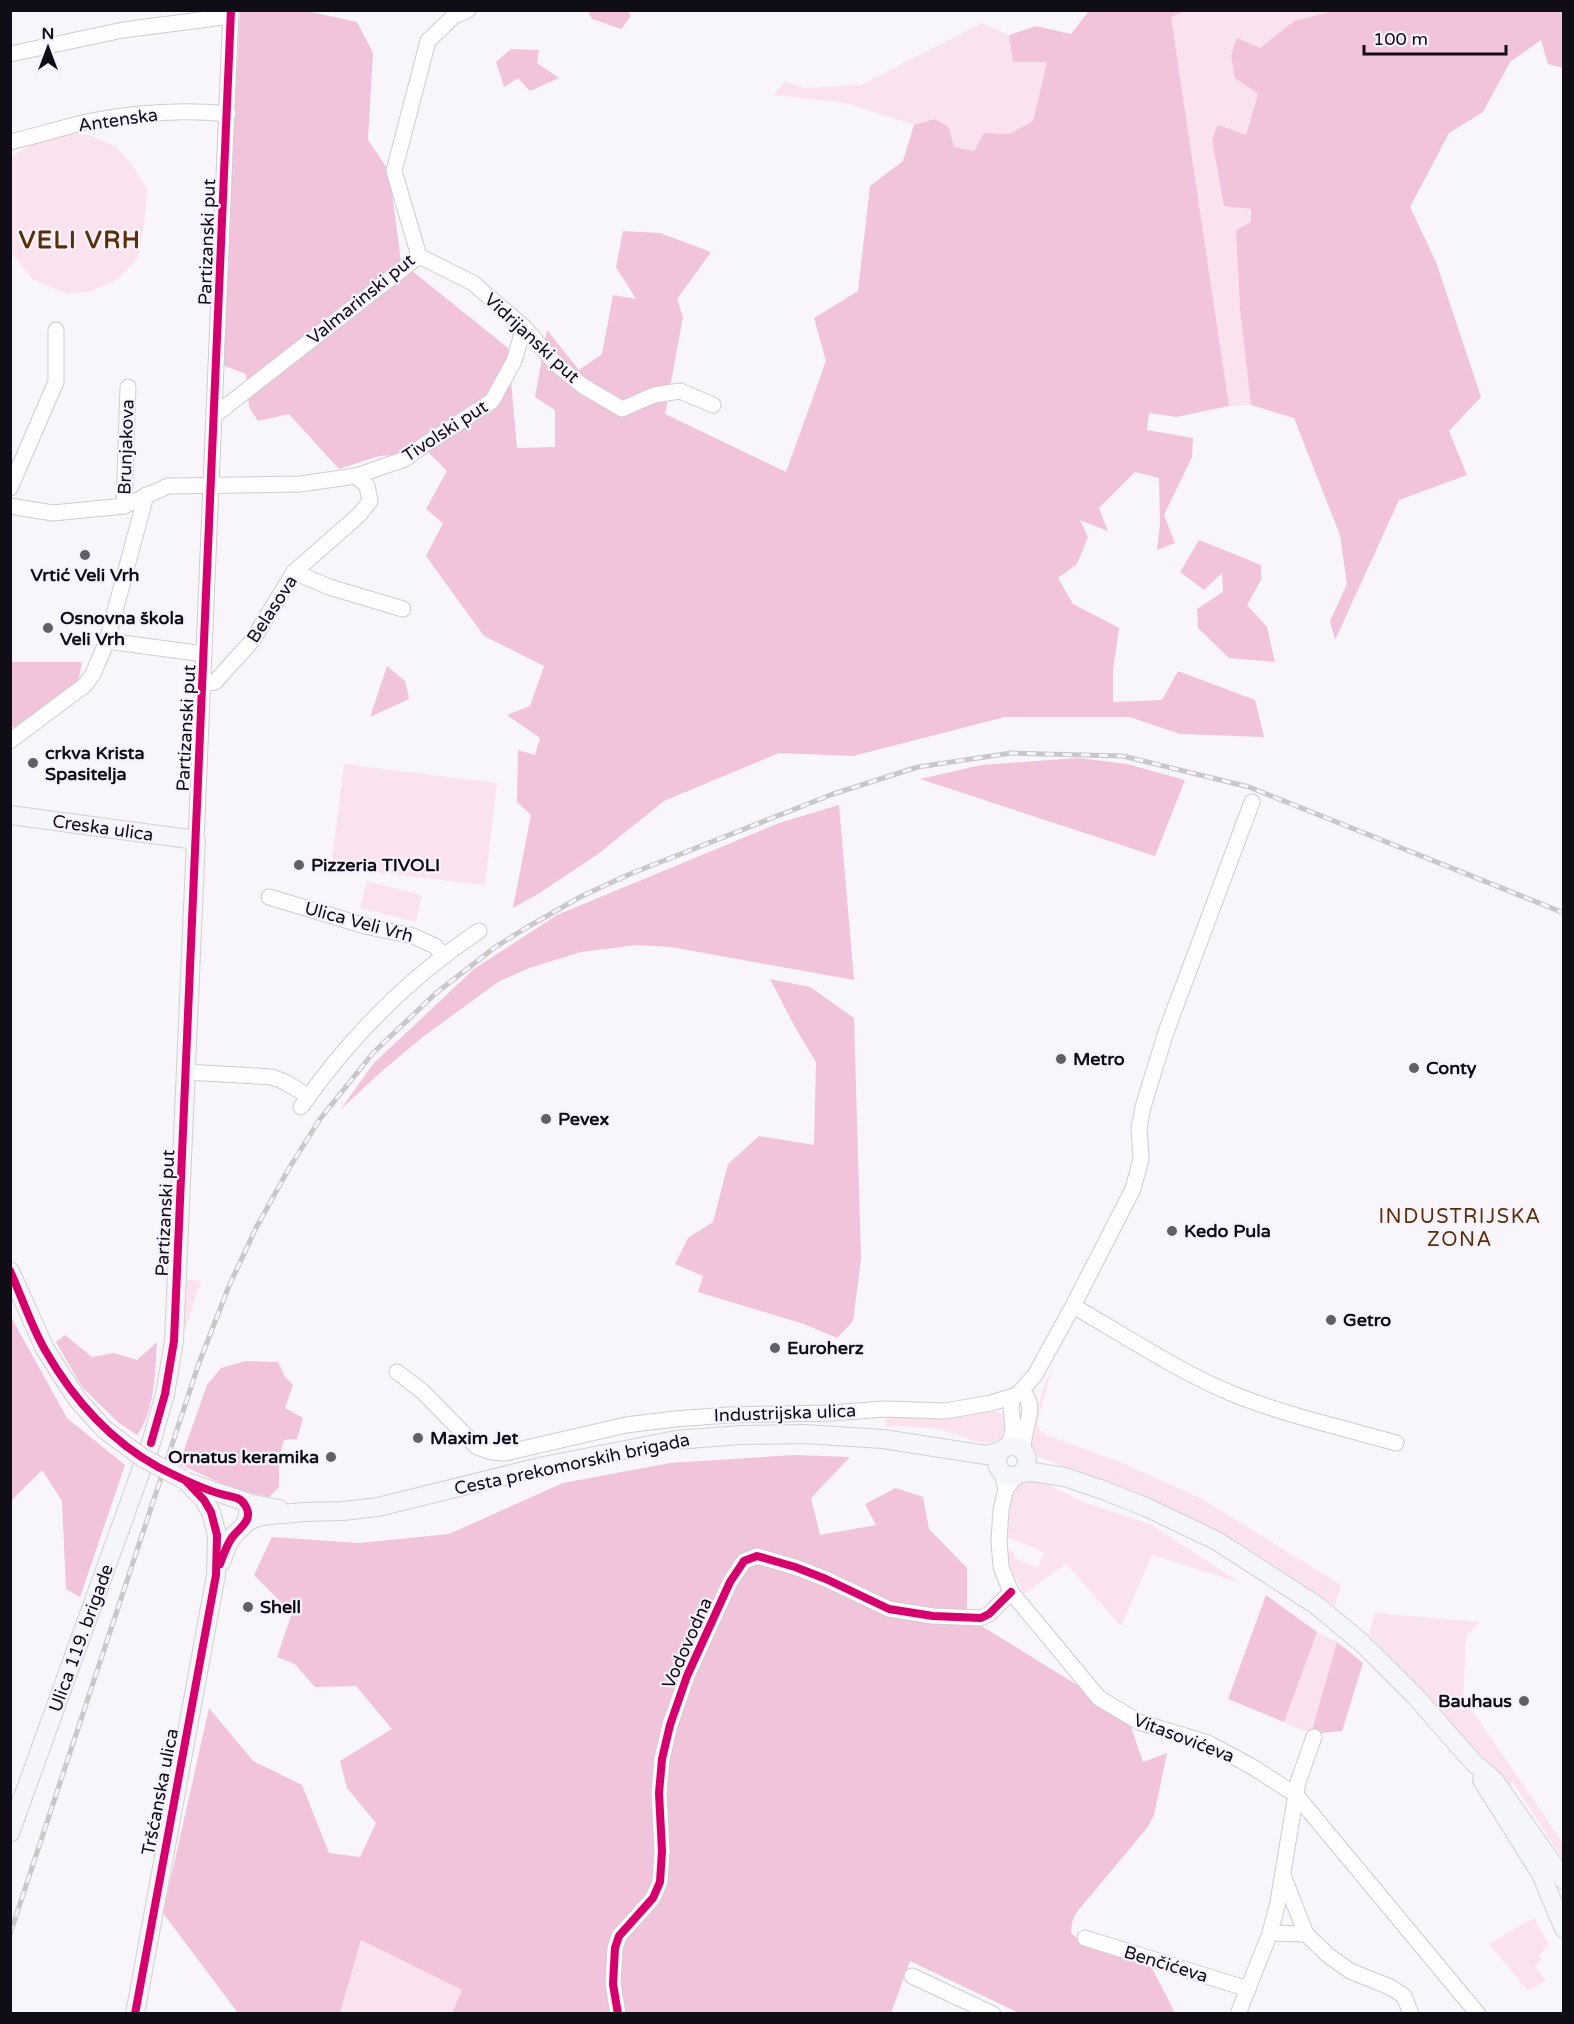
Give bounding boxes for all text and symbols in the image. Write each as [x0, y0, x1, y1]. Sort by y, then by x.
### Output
north arrow [18, 18, 78, 78]
scale bar [1364, 18, 1506, 56]
text: N [42, 24, 54, 44]
text: 100 m [1373, 28, 1428, 50]
street label: Antenska [77, 104, 159, 136]
street label: Partizanski put [194, 178, 220, 306]
district label: VELI VRH [19, 226, 141, 255]
street label: Valmarinski put [303, 249, 419, 349]
street label: Vidrijanski put [480, 288, 584, 388]
street label: Tivolski put [398, 395, 492, 467]
street label: Brunjakova [113, 399, 139, 495]
marker: Vrtić Veli Vrh [78, 548, 92, 562]
place label: Vrtić Veli Vrh [30, 564, 140, 586]
street label: Belasova [242, 571, 302, 647]
place label: Osnovna škola Veli Vrh [60, 607, 184, 650]
marker: Osnovna škola Veli Vrh [41, 621, 55, 635]
street label: Partizanski put [172, 664, 200, 792]
place label: crkva Krista Spasitelja [45, 742, 145, 785]
marker: crkva Krista Spasitelja [26, 756, 40, 770]
street label: Creska ulica [51, 810, 155, 846]
place label: Pizzeria TIVOLI [311, 854, 440, 876]
marker: Pizzeria TIVOLI [292, 858, 306, 872]
street label: Ulica Veli Vrh [302, 897, 416, 947]
place label: Metro [1073, 1048, 1125, 1070]
marker: Metro [1054, 1052, 1068, 1066]
place label: Conty [1426, 1057, 1477, 1079]
marker: Conty [1407, 1061, 1421, 1075]
place label: Pevex [558, 1108, 609, 1130]
marker: Pevex [539, 1112, 553, 1126]
street label: Partizanski put [151, 1149, 179, 1277]
district label: INDUSTRIJSKA ZONA [1378, 1205, 1542, 1252]
place label: Kedo Pula [1184, 1220, 1271, 1242]
marker: Kedo Pula [1165, 1224, 1179, 1238]
place label: Getro [1343, 1309, 1391, 1331]
marker: Getro [1324, 1313, 1338, 1327]
place label: Euroherz [787, 1337, 864, 1359]
marker: Euroherz [768, 1341, 782, 1355]
street label: Industrijska ulica [713, 1400, 857, 1426]
place label: Maxim Jet [430, 1427, 519, 1449]
street label: Cesta prekomorskih brigada [452, 1428, 692, 1500]
marker: Maxim Jet [411, 1431, 425, 1445]
place label: Ornatus keramika [168, 1446, 319, 1468]
marker: Ornatus keramika [324, 1450, 338, 1464]
street label: Ulica 119. brigade [44, 1561, 118, 1715]
street label: Vodovodna [657, 1594, 717, 1692]
place label: Shell [260, 1596, 301, 1618]
marker: Shell [241, 1600, 255, 1614]
place label: Bauhaus [1438, 1690, 1512, 1712]
marker: Bauhaus [1517, 1694, 1531, 1708]
street label: Vitasovićeva [1130, 1709, 1238, 1767]
street label: Tršćanska ulica [137, 1727, 183, 1857]
street label: Benčićeva [1121, 1941, 1211, 1987]

